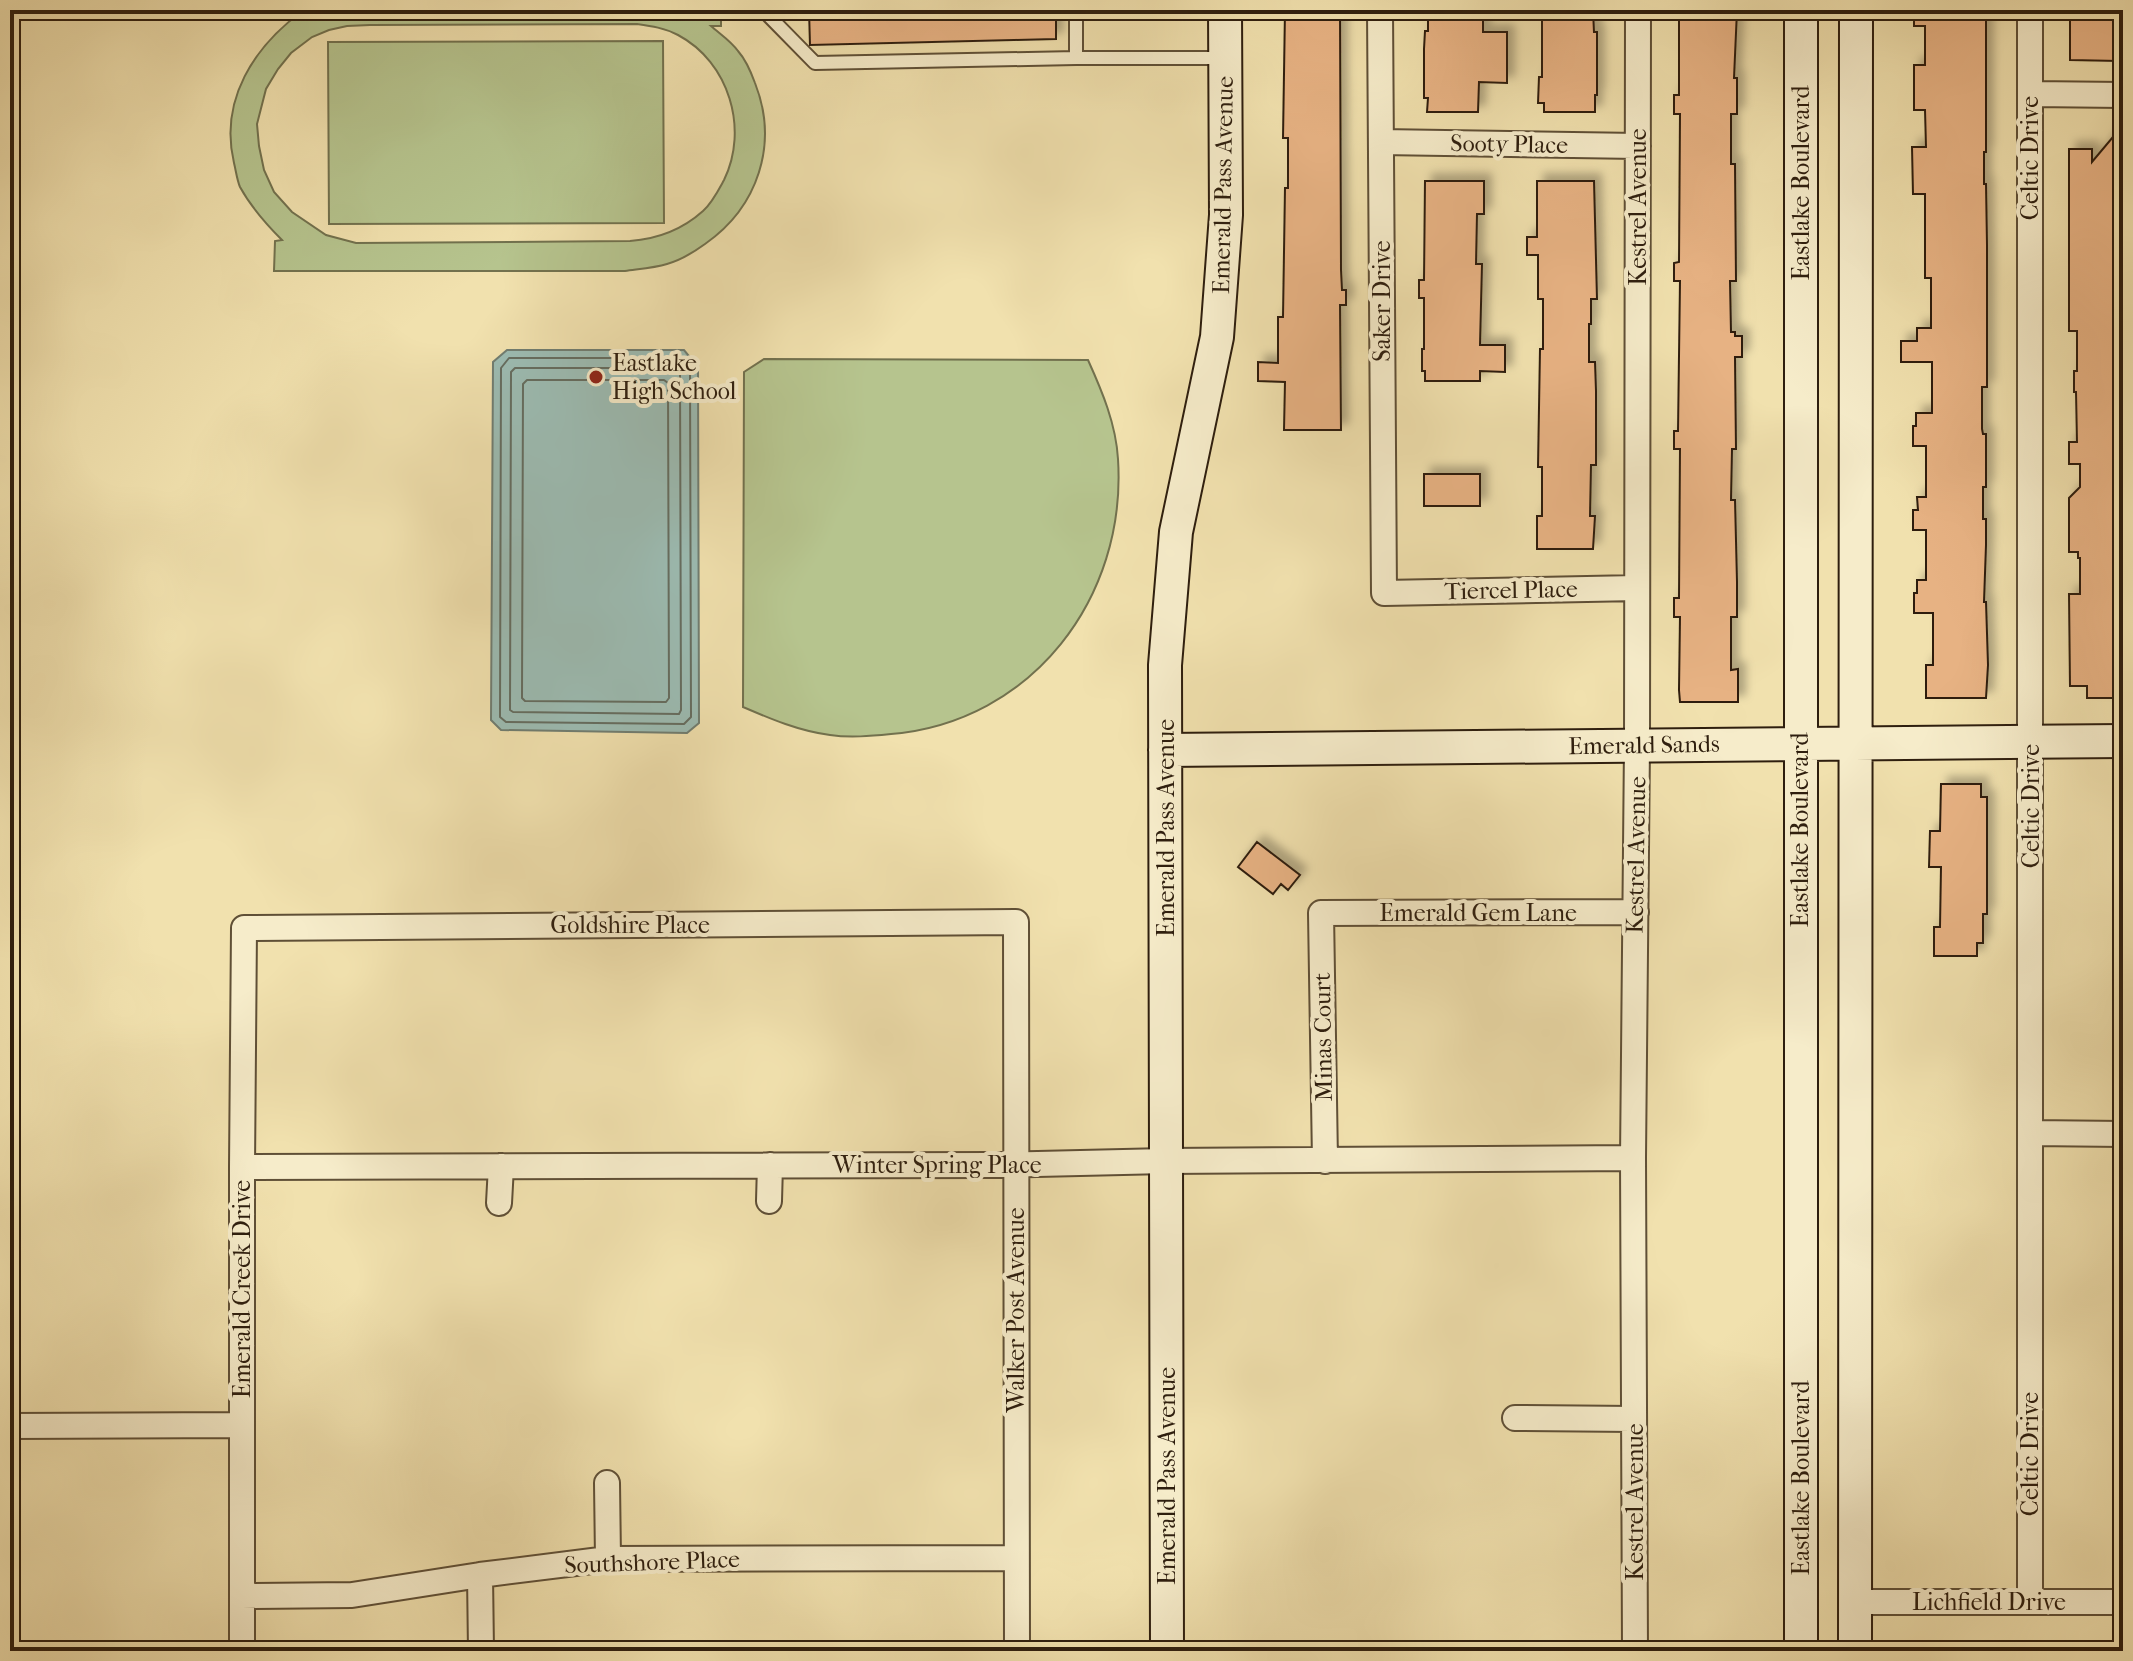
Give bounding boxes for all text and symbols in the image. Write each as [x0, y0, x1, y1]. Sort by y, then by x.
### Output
street label: Emerald Pass Avenue [1207, 76, 1239, 294]
street label: Eastlake Boulevard [1787, 85, 1815, 281]
street label: Celtic Drive [2016, 96, 2044, 220]
street label: Kestrel Avenue [1624, 128, 1652, 286]
street label: Sooty Place [1450, 129, 1568, 159]
street label: Saker Drive [1368, 240, 1396, 362]
place label: Eastlake High School [612, 349, 737, 405]
marker: Eastlake High School [587, 368, 605, 386]
street label: Tiercel Place [1444, 575, 1578, 605]
street label: Emerald Pass Avenue [1152, 719, 1180, 937]
street label: Emerald Sands [1568, 730, 1720, 760]
street label: Eastlake Boulevard [1786, 732, 1814, 928]
street label: Celtic Drive [2017, 744, 2045, 868]
street label: Kestrel Avenue [1621, 776, 1651, 934]
street label: Emerald Gem Lane [1379, 899, 1577, 927]
street label: Goldshire Place [550, 911, 710, 939]
street label: Minas Court [1308, 972, 1338, 1102]
street label: Winter Spring Place [831, 1151, 1042, 1179]
street label: Emerald Creek Drive [228, 1180, 256, 1398]
street label: Walker Post Avenue [1002, 1207, 1030, 1414]
street label: Emerald Pass Avenue [1153, 1367, 1181, 1585]
street label: Eastlake Boulevard [1787, 1380, 1815, 1576]
street label: Celtic Drive [2016, 1392, 2044, 1516]
street label: Kestrel Avenue [1621, 1423, 1649, 1581]
street label: Southshore Place [564, 1545, 740, 1579]
street label: Lichfield Drive [1912, 1588, 2066, 1616]

